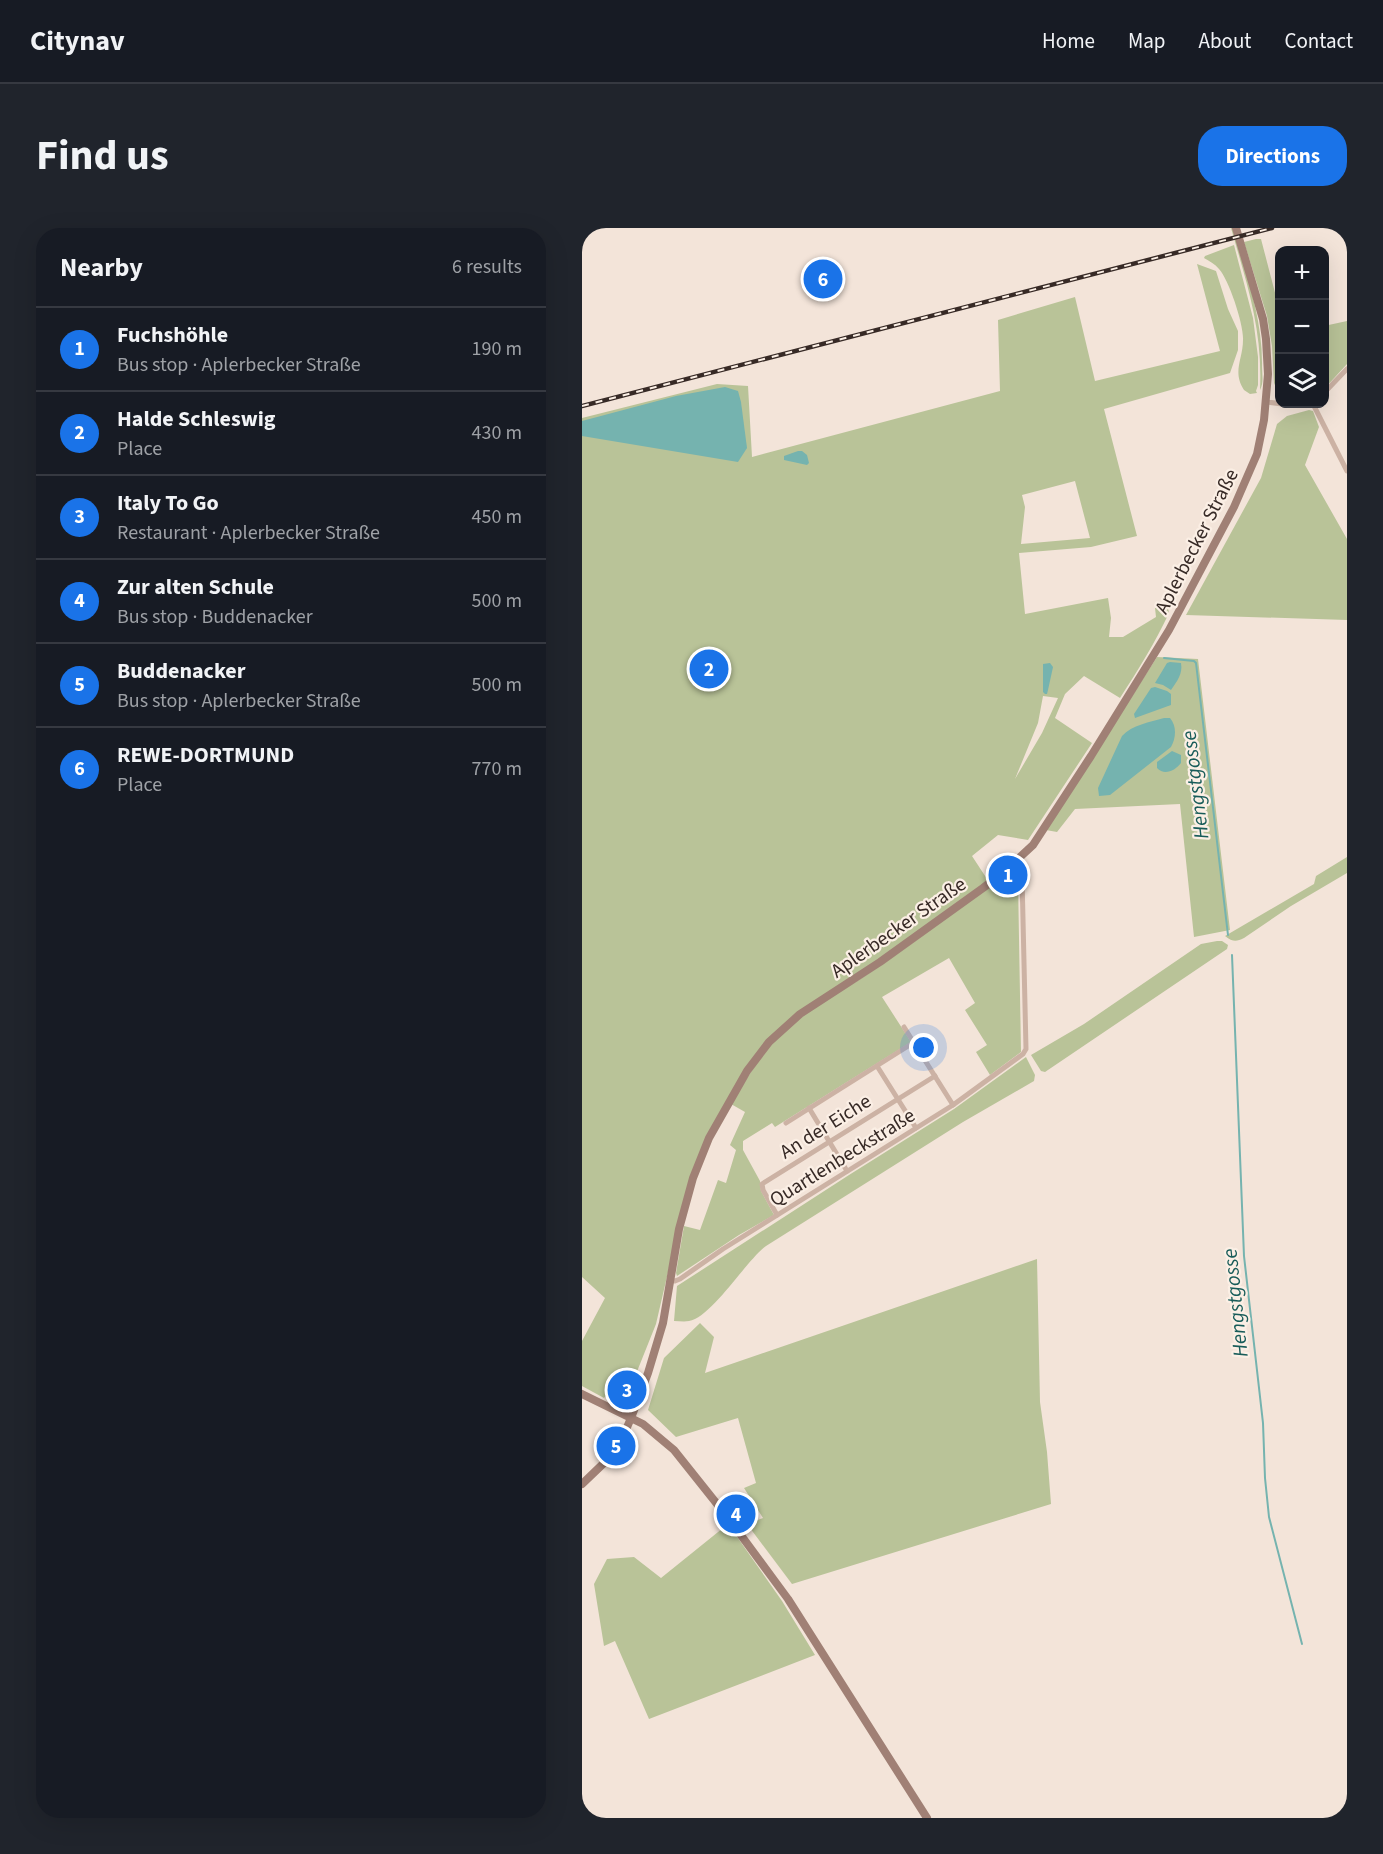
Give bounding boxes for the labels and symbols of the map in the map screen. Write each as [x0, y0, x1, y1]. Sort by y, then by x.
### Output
pin: 6 [804, 256, 842, 302]
street label: Aplerbecker Straße [1148, 464, 1246, 619]
pin: 2 [690, 646, 728, 692]
water label: Hengstgosse [1173, 729, 1217, 841]
pin: 1 [988, 852, 1028, 898]
street label: Aplerbecker Straße [825, 871, 972, 985]
your location [909, 1033, 938, 1062]
street label: An der Eiche [774, 1088, 877, 1166]
street label: Quartlenbeckstraße [764, 1102, 921, 1214]
water label: Hengstgosse [1214, 1247, 1256, 1359]
pin: 3 [608, 1368, 646, 1412]
pin: 5 [597, 1424, 636, 1468]
pin: 4 [716, 1492, 756, 1536]

